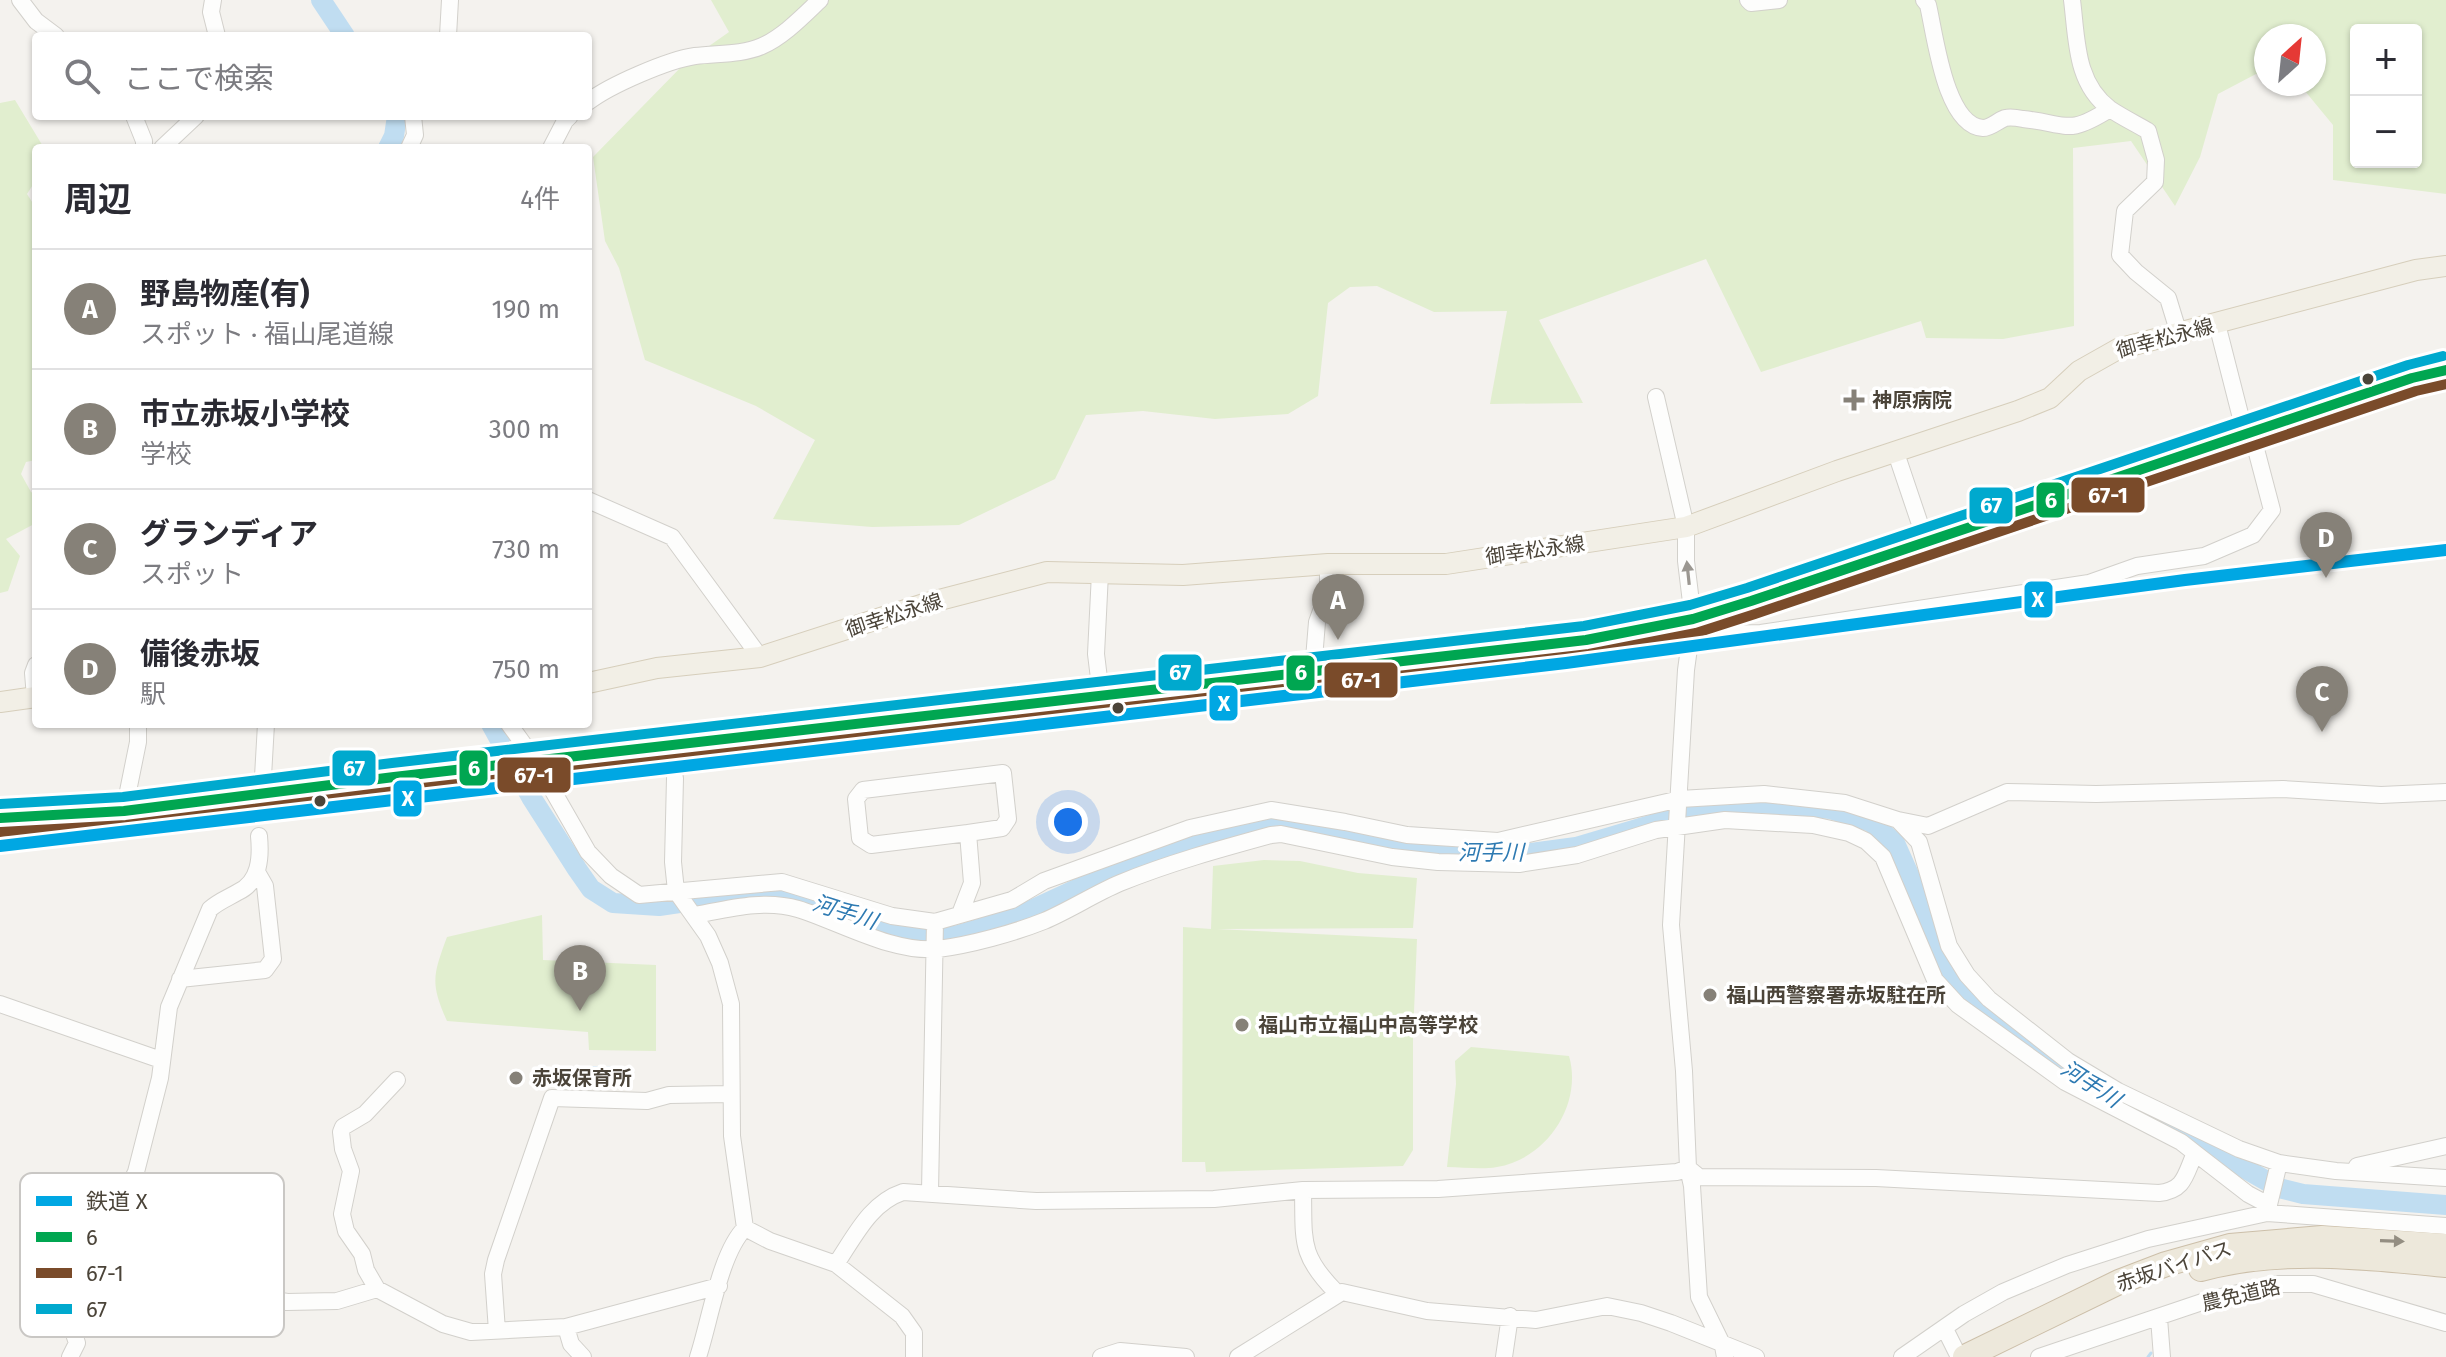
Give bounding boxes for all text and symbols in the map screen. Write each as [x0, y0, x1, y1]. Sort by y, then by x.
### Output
north arrow [2254, 24, 2326, 96]
map controls [2350, 24, 2422, 168]
button: + [2350, 24, 2422, 96]
search box [32, 32, 592, 120]
icon: search [60, 54, 104, 98]
text: ここで検索 [124, 61, 274, 97]
button: − [2350, 96, 2422, 168]
text: 周辺 [64, 179, 132, 220]
text: 4件 [520, 184, 560, 215]
text: 野島物産(有) [140, 276, 310, 312]
text: A [82, 294, 98, 325]
text: 190 m [491, 294, 560, 325]
street label: 御幸松永線 [2114, 313, 2216, 363]
text: スポット · 福山尾道線 [140, 319, 394, 350]
unlabelled marker [2360, 371, 2376, 387]
place label: 神原病院 [1872, 388, 1952, 412]
marker: 神原病院 [1843, 389, 1865, 411]
text: 市立赤坂小学校 [140, 396, 350, 432]
text: B [82, 414, 98, 445]
text: 300 m [489, 414, 560, 445]
text: 学校 [140, 439, 192, 470]
line badge: 67-1 [2070, 476, 2146, 514]
line badge: 6 [2035, 481, 2066, 519]
text: 67-1 [2088, 482, 2128, 509]
line badge: 67 [1968, 486, 2014, 525]
text: 6 [2045, 487, 2057, 514]
text: 67 [1980, 492, 2002, 519]
pin: D [2300, 512, 2352, 578]
text: グランディア [140, 516, 318, 552]
street label: 御幸松永線 [1484, 531, 1586, 569]
text: C [83, 534, 97, 565]
text: 730 m [492, 534, 560, 565]
text: スポット [140, 559, 244, 590]
one-way arrow [1681, 560, 1694, 585]
pin: A [1312, 574, 1364, 640]
line badge: X [2023, 580, 2054, 619]
text: X [2031, 586, 2045, 613]
street label: 御幸松永線 [843, 588, 945, 642]
text: 備後赤坂 [140, 636, 260, 672]
line badge: 67 [1157, 653, 1203, 692]
text: D [82, 654, 98, 685]
text: 750 m [492, 654, 560, 685]
line badge: 6 [1285, 654, 1316, 692]
text: 67 [1169, 659, 1191, 686]
text: 6 [1295, 659, 1307, 686]
line badge: 67-1 [1323, 661, 1399, 699]
pin: C [2296, 666, 2348, 732]
text: 67-1 [1341, 667, 1381, 694]
text: 駅 [140, 679, 166, 710]
line badge: X [1208, 684, 1239, 722]
text: X [1217, 690, 1231, 717]
unlabelled marker [1110, 700, 1126, 716]
line badge: 67 [331, 749, 377, 787]
line badge: 6 [458, 749, 489, 787]
text: 67 [343, 755, 365, 782]
text: 6 [468, 755, 480, 782]
line badge: 67-1 [496, 756, 572, 794]
text: 67-1 [514, 762, 554, 789]
line badge: X [392, 779, 423, 818]
text: X [401, 785, 415, 812]
unlabelled marker [312, 793, 328, 809]
your location [1048, 802, 1088, 842]
water label: 河手川 [1458, 839, 1526, 866]
water label: 河手川 [809, 889, 882, 936]
pin: B [554, 945, 606, 1011]
place label: 福山西警察署赤坂駐在所 [1726, 983, 1946, 1007]
marker: 福山西警察署赤坂駐在所 [1701, 986, 1719, 1004]
place label: 福山市立福山中高等学校 [1258, 1013, 1478, 1037]
marker: 福山市立福山中高等学校 [1233, 1016, 1251, 1034]
water label: 河手川 [2056, 1055, 2128, 1114]
place label: 赤坂保育所 [532, 1066, 632, 1090]
marker: 赤坂保育所 [507, 1069, 525, 1087]
legend [20, 1173, 284, 1337]
text: 鉄道 X [86, 1188, 148, 1215]
text: 6 [86, 1224, 98, 1251]
one-way arrow [2380, 1235, 2405, 1248]
street label: 赤坂バイパス [2113, 1236, 2235, 1296]
text: 67-1 [86, 1260, 124, 1287]
street label: 農免道路 [2199, 1274, 2283, 1316]
text: 67 [86, 1296, 107, 1323]

